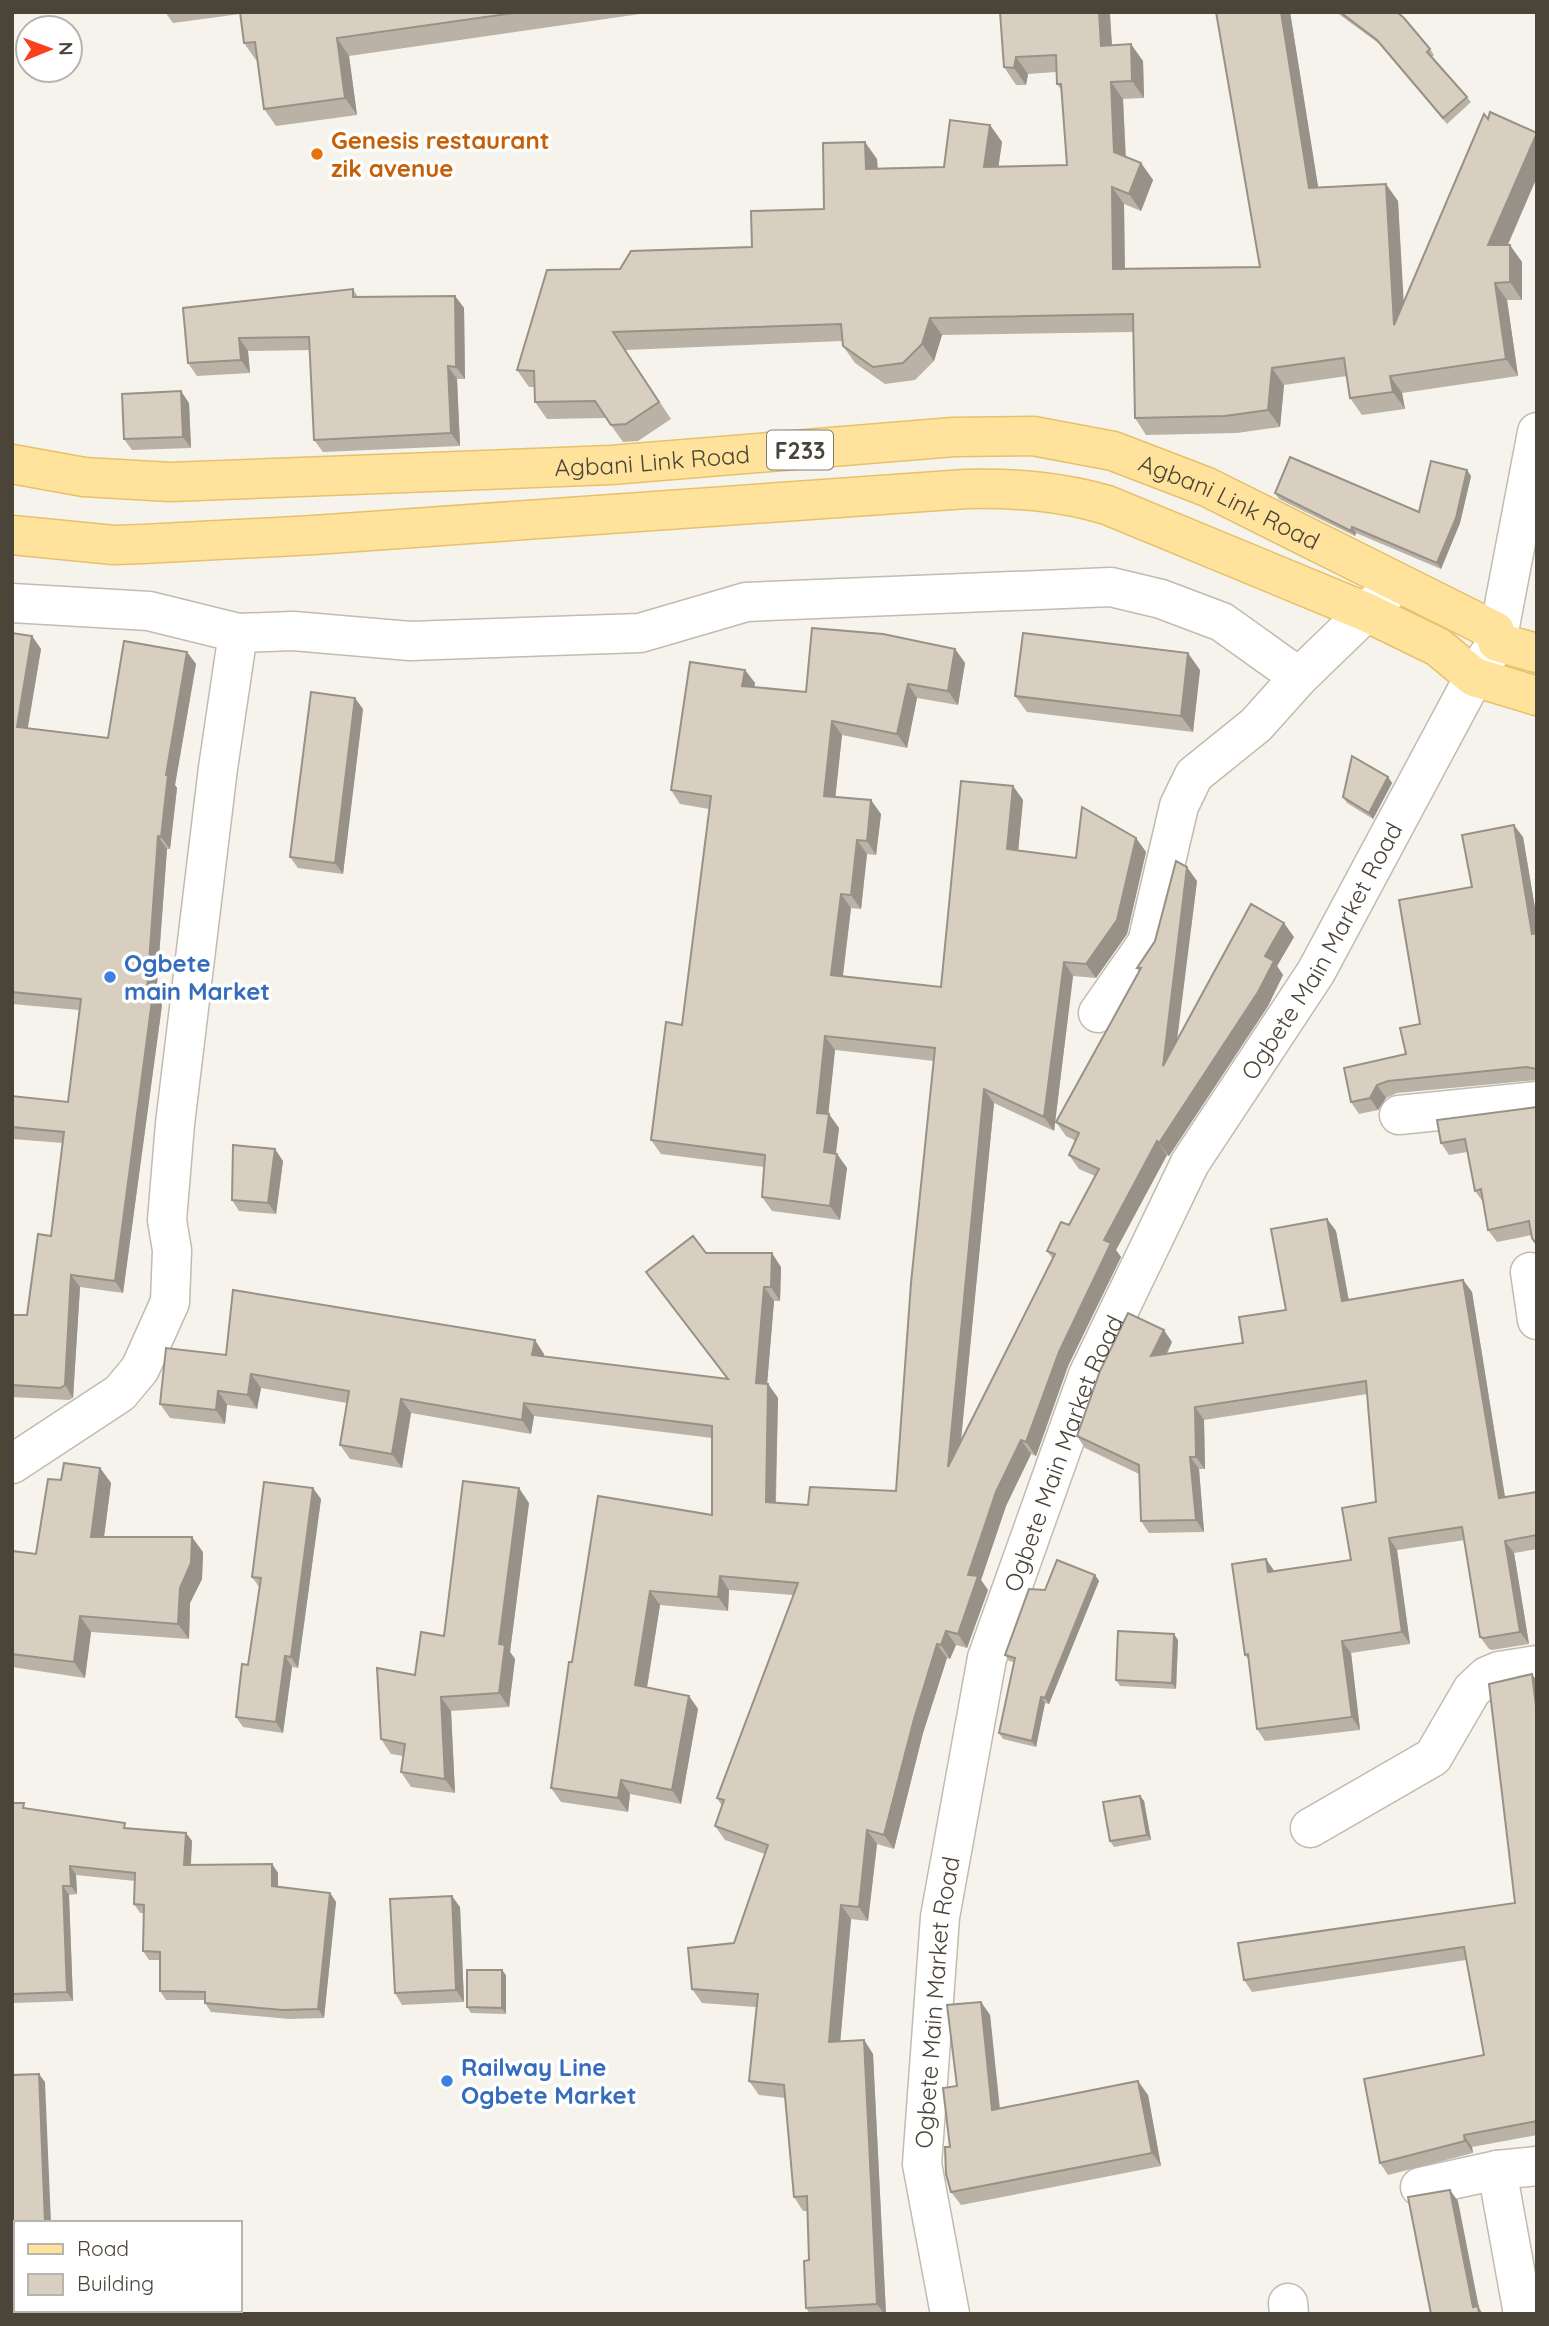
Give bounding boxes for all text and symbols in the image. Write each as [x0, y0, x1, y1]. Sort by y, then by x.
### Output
north arrow [14, 14, 84, 84]
text: N [54, 42, 78, 56]
place label: Genesis restaurant zik avenue [331, 125, 550, 183]
marker: Genesis restaurant zik avenue [309, 146, 325, 162]
road number: F233 [767, 431, 833, 470]
street label: Agbani Link Road [554, 439, 751, 482]
street label: Agbani Link Road [1135, 447, 1325, 556]
street label: Ogbete Main Market Road [1234, 817, 1408, 1085]
place label: Ogbete main Market [124, 948, 270, 1006]
marker: Ogbete main Market [102, 969, 118, 985]
street label: Ogbete Main Market Road [997, 1310, 1130, 1595]
street label: Ogbete Main Market Road [908, 1854, 966, 2149]
place label: Railway Line Ogbete Market [461, 2052, 637, 2110]
marker: Railway Line Ogbete Market [439, 2073, 455, 2089]
legend [14, 2221, 242, 2312]
text: Road [77, 2235, 129, 2261]
text: Building [77, 2270, 154, 2296]

